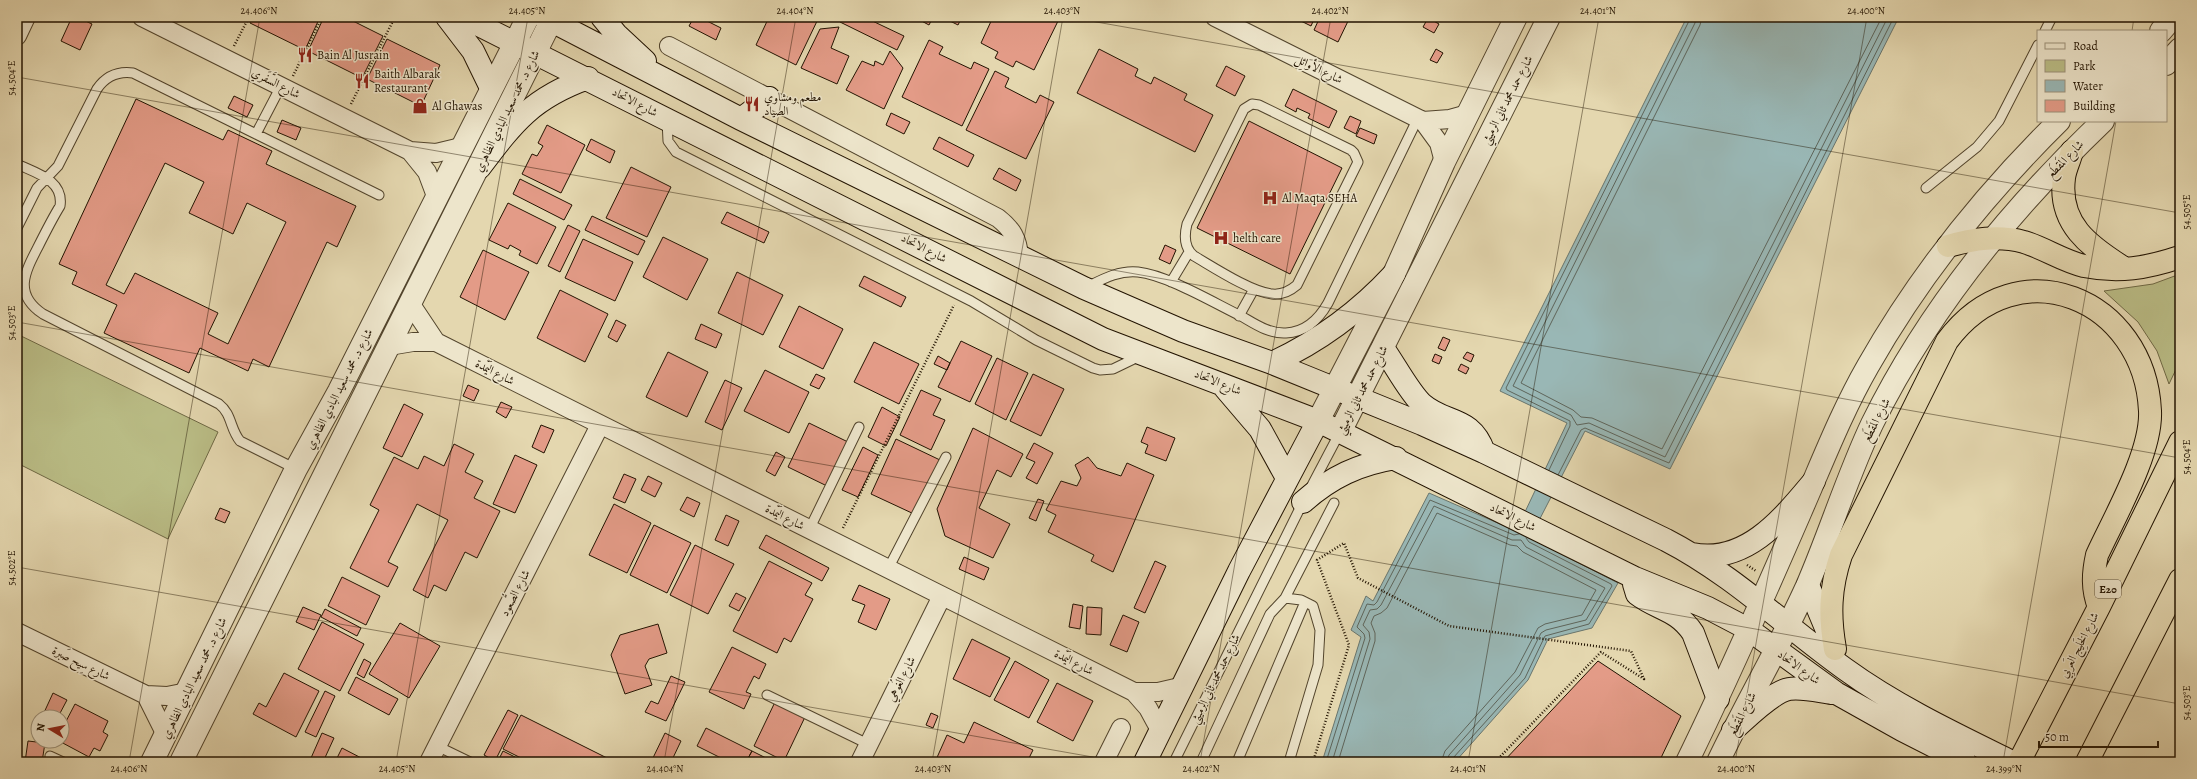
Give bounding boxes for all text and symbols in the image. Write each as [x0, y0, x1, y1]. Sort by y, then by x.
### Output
text: 24.406°N [240, 4, 278, 17]
text: 24.405°N [509, 4, 545, 17]
text: 24.404°N [777, 4, 813, 17]
text: 24.403°N [1044, 4, 1080, 17]
text: 24.402°N [1311, 4, 1349, 17]
text: 24.401°N [1580, 4, 1616, 17]
text: 24.400°N [1847, 4, 1885, 17]
legend [2037, 30, 2167, 122]
text: Road [2073, 38, 2099, 54]
restaurant icon: Bain Al Jusrain [296, 46, 314, 64]
place label: Bain Al Jusrain [317, 47, 389, 63]
street label: شارع د. محمد سعيد البادي الظاهري [471, 47, 546, 176]
street label: شارع الأوائِل [1291, 50, 1346, 90]
street label: شارع حمد محمد ثاني الرميثي [1478, 53, 1540, 149]
text: Park [2073, 58, 2096, 74]
text: 54.504°E [5, 60, 18, 95]
street label: شارع السَّفَري [248, 62, 304, 105]
place label: Baith Albarak Restaurant [374, 66, 440, 96]
restaurant icon: Baith Albarak Restaurant [353, 72, 371, 90]
text: Water [2072, 78, 2103, 94]
street label: شارع الاتحاد [608, 84, 661, 123]
place label: مطعم ومشاوي الصياد [764, 89, 821, 119]
restaurant icon: مطعم ومشاوي الصياد [743, 95, 761, 113]
shop icon: Al Ghawas [411, 97, 429, 115]
place label: Al Ghawas [431, 98, 483, 114]
text: Building [2073, 98, 2115, 114]
street label: شارع المَقطَع [2042, 136, 2089, 184]
hospital icon: Al Maqta SEHA [1261, 189, 1279, 207]
place label: Al Maqta SEHA [1281, 190, 1358, 206]
text: 54.505°E [2180, 195, 2193, 229]
hospital icon: helth care [1212, 229, 1230, 247]
street label: شارع الاتحاد [897, 230, 950, 269]
place label: helth care [1233, 230, 1281, 246]
text: 54.503°E [5, 306, 18, 340]
street label: شارع د. محمد سعيد البادي الظاهري [302, 326, 379, 453]
street label: شارع حمد محمد ثاني الرميثي [1333, 343, 1395, 439]
street label: شارع اليَمْدة [471, 354, 518, 391]
street label: شارع الاتحاد [1191, 365, 1244, 402]
street label: شارع المَقطَع [1857, 395, 1897, 446]
text: 54.504°E [2180, 439, 2193, 474]
street label: شارع اليَمْدة [761, 499, 808, 536]
street label: شارع الاتحاد [1486, 499, 1539, 538]
text: 54.502°E [5, 550, 18, 586]
street label: شارع الصُّعود [493, 565, 536, 620]
road number: E20 [2095, 580, 2121, 598]
street label: شارع الخَلِيج العَربِي [2055, 609, 2105, 682]
street label: شارع د. محمد سعيد البادي الظاهري [158, 614, 233, 743]
street label: شارع حمد محمد ثاني الرميثي [1186, 631, 1247, 728]
street label: شارع سِيح صَبرة [48, 641, 113, 687]
street label: شارع اليَمْدة [1050, 644, 1097, 681]
street label: شارع الاتحاد [1773, 646, 1824, 691]
street label: شارع الغُوهي [881, 653, 922, 706]
text: 54.503°E [2180, 686, 2193, 720]
street label: شارع المَقطَع [1723, 689, 1763, 740]
north arrow [30, 709, 70, 749]
text: N [33, 722, 49, 733]
scale bar [2039, 723, 2158, 749]
text: 50 m [2045, 729, 2069, 745]
text: 24.406°N [110, 762, 148, 775]
text: 24.405°N [379, 762, 415, 775]
text: 24.404°N [647, 762, 683, 775]
text: 24.403°N [915, 762, 951, 775]
text: 24.402°N [1182, 762, 1220, 775]
text: 24.401°N [1450, 762, 1486, 775]
text: 24.400°N [1717, 762, 1755, 775]
text: 24.399°N [1986, 762, 2022, 775]

